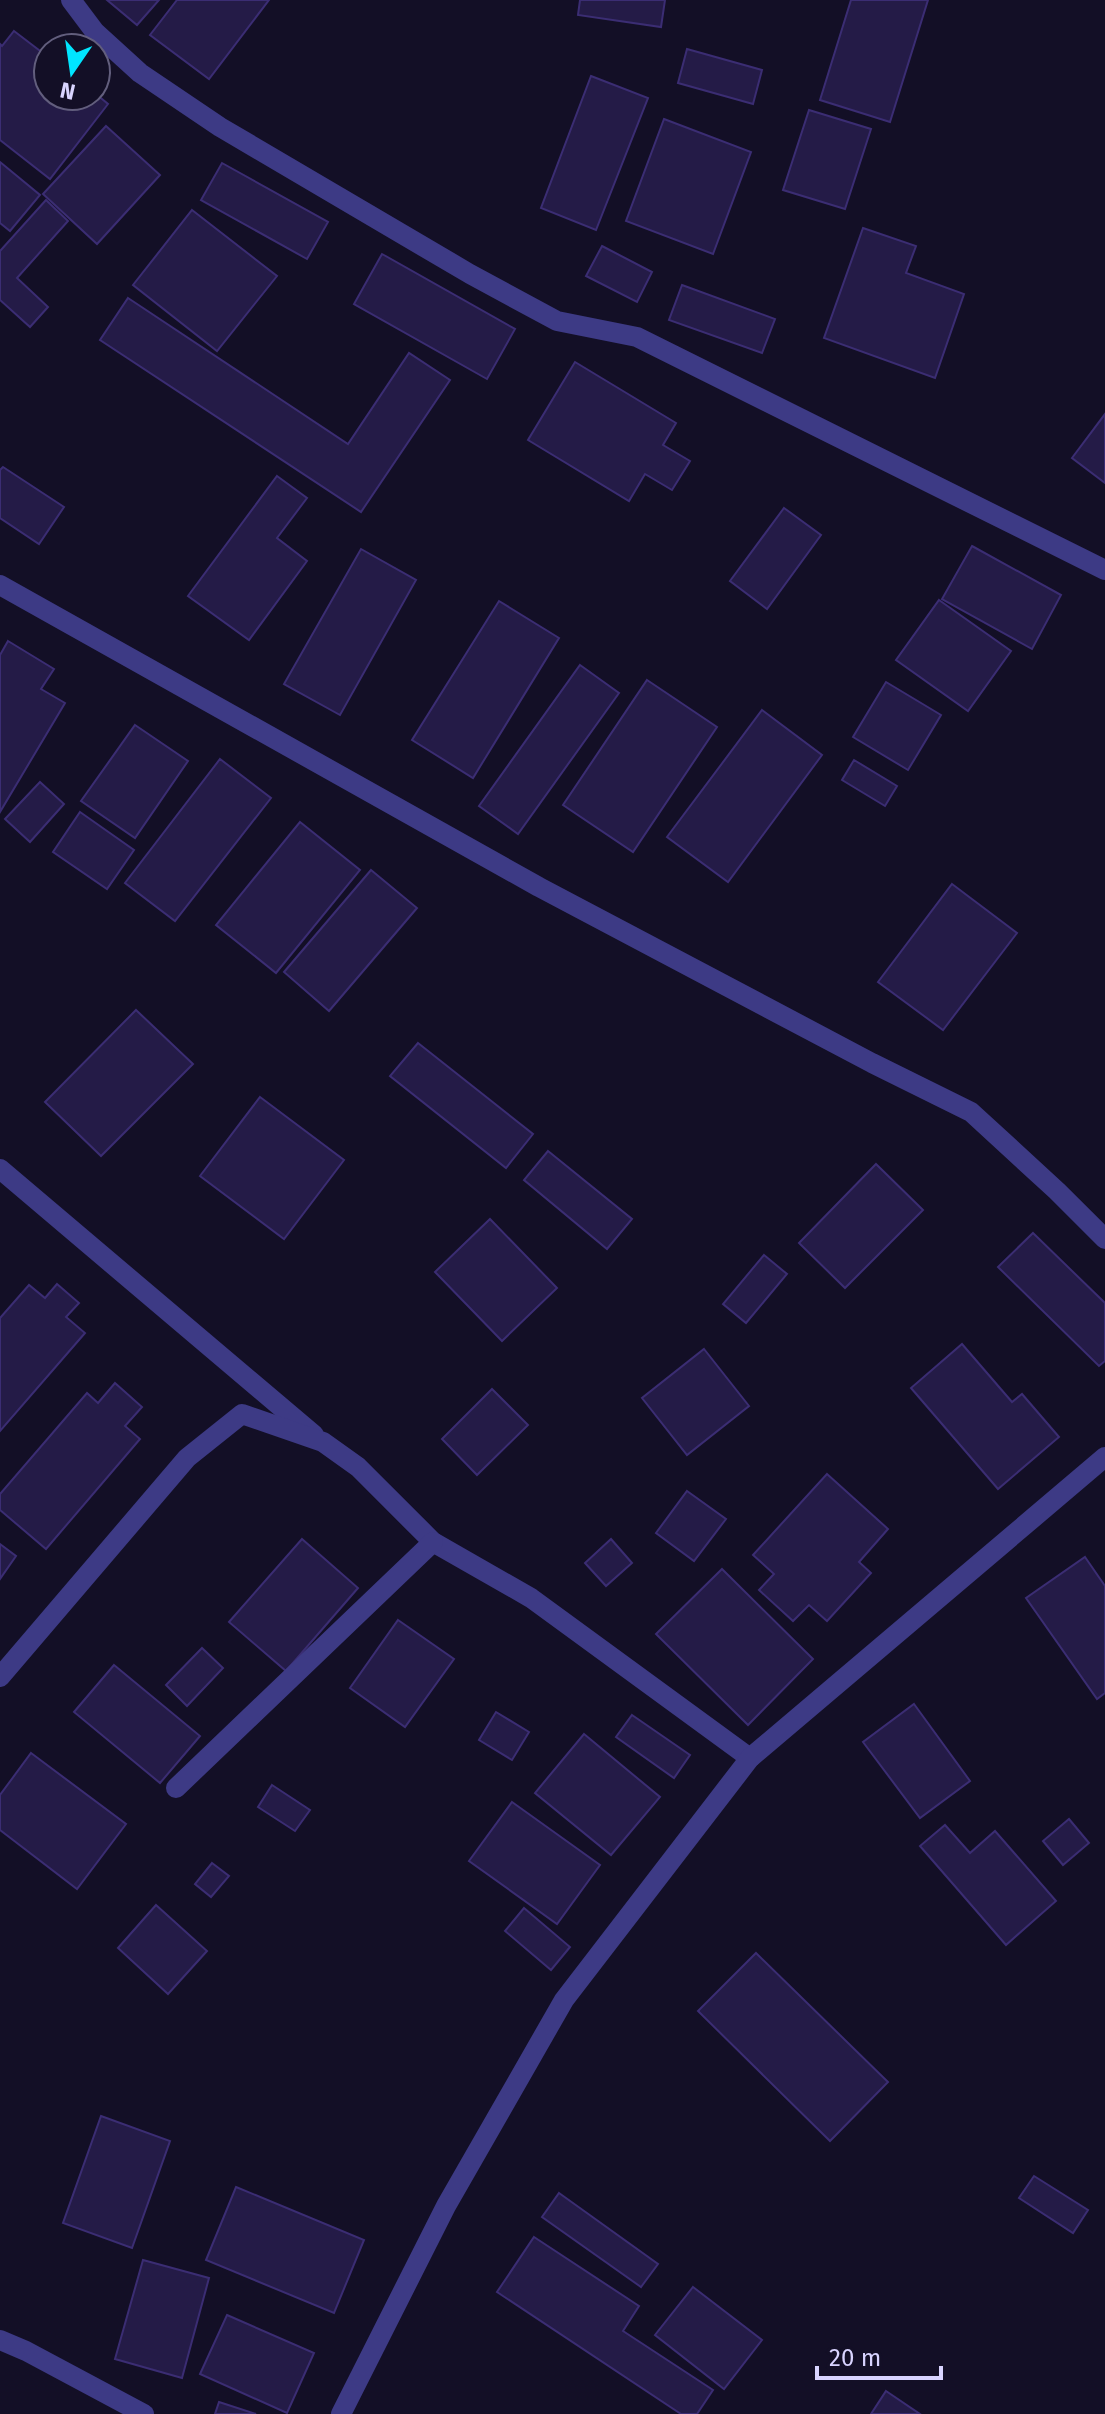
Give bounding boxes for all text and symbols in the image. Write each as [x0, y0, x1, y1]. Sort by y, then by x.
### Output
north arrow [32, 32, 112, 112]
text: N [57, 76, 78, 106]
scale bar [817, 2330, 941, 2380]
text: 20 m [829, 2344, 881, 2372]

